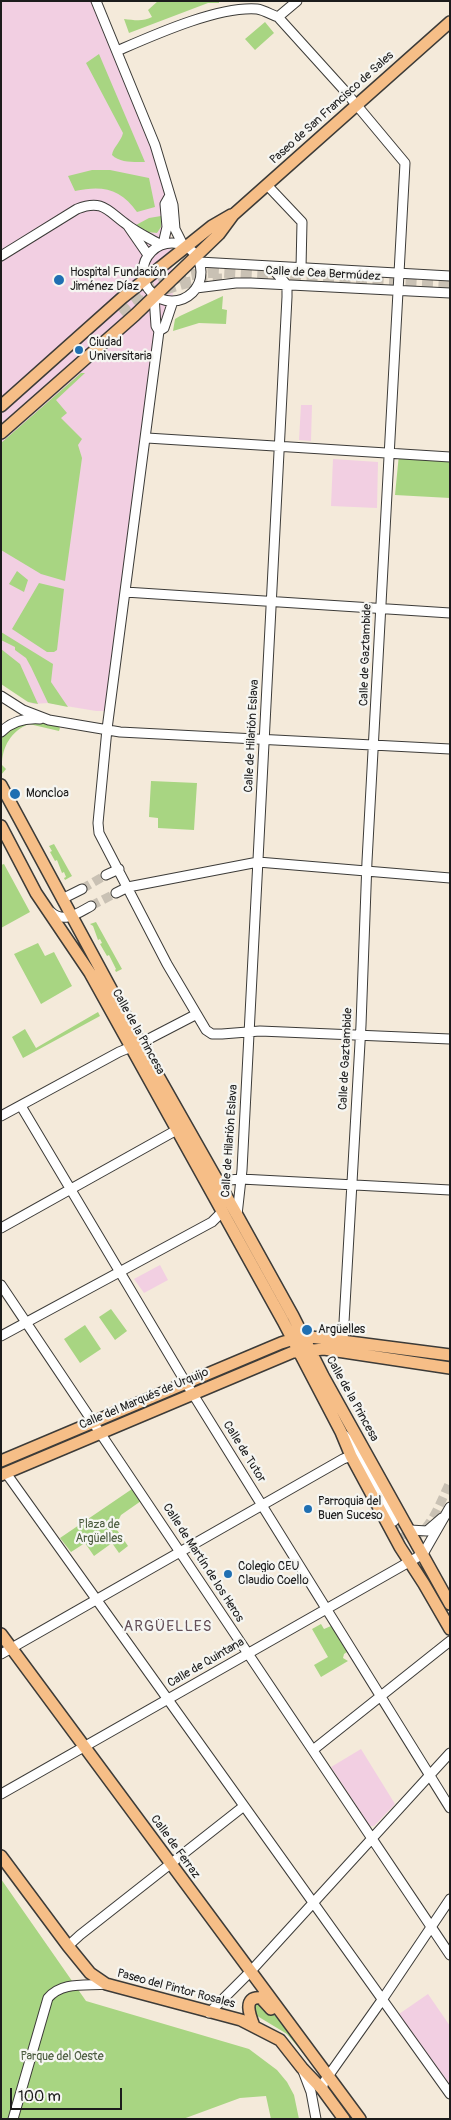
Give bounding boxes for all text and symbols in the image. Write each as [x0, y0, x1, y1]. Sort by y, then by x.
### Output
street label: Paseo de San Francisco de Sales [267, 49, 397, 167]
street label: Calle de Cea Bermúdez [265, 264, 381, 284]
place label: Hospital Fundación Jiménez Díaz [70, 266, 166, 294]
marker: Hospital Fundación Jiménez Díaz [52, 273, 66, 287]
place label: Ciudad Universitaria [89, 336, 152, 364]
marker: Ciudad Universitaria [73, 344, 85, 356]
street label: Calle de Gaztambide [357, 604, 375, 706]
street label: Calle de Hilarión Eslava [242, 679, 262, 793]
marker: Moncloa [8, 787, 22, 801]
place label: Moncloa [26, 787, 69, 801]
street label: Calle de la Princesa [109, 987, 167, 1077]
street label: Calle de Gaztambide [336, 1007, 356, 1111]
street label: Calle de Hilarión Eslava [219, 1084, 241, 1198]
marker: Argüelles [300, 1323, 314, 1337]
place label: Argüelles [318, 1323, 365, 1337]
street label: Calle de la Princesa [323, 1354, 381, 1444]
street label: Calle del Marqués de Urquijo [77, 1365, 211, 1433]
street label: Calle de Tutor [219, 1419, 269, 1485]
place label: Parroquia del Buen Suceso [318, 1495, 383, 1523]
street label: Calle de Martín de los Heros [159, 1501, 247, 1625]
marker: Parroquia del Buen Suceso [302, 1503, 314, 1515]
park label: Plaza de Argüelles [75, 1518, 123, 1546]
place label: Colegio CEU Claudio Coello [238, 1560, 309, 1588]
marker: Colegio CEU Claudio Coello [222, 1568, 234, 1580]
district label: ARGÜELLES [122, 1618, 214, 1636]
street label: Calle de Quintana [165, 1635, 247, 1691]
street label: Calle de Ferraz [147, 1812, 203, 1882]
street label: Paseo del Pintor Rosales [116, 1966, 236, 2012]
park label: Parque del Oeste [20, 2050, 104, 2064]
scale bar [12, 2078, 125, 2110]
text: 100 m [18, 2087, 61, 2106]

